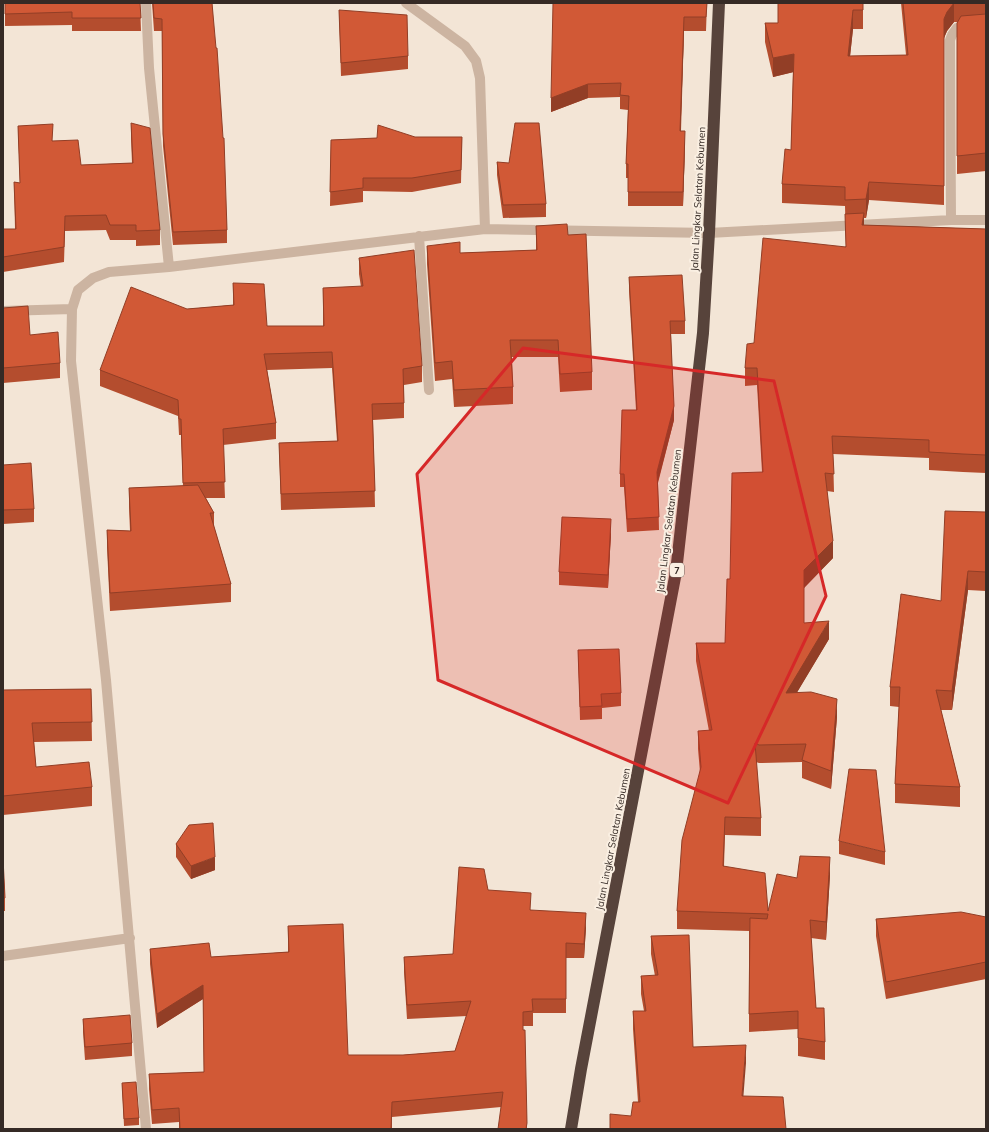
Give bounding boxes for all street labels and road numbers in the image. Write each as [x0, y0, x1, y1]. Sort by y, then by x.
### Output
street label: Jalan Lingkar Selatan Kebumen [688, 126, 708, 272]
street label: Jalan Lingkar Selatan Kebumen [654, 448, 684, 594]
road number: 7 [670, 563, 684, 577]
street label: Jalan Lingkar Selatan Kebumen [593, 767, 633, 911]

